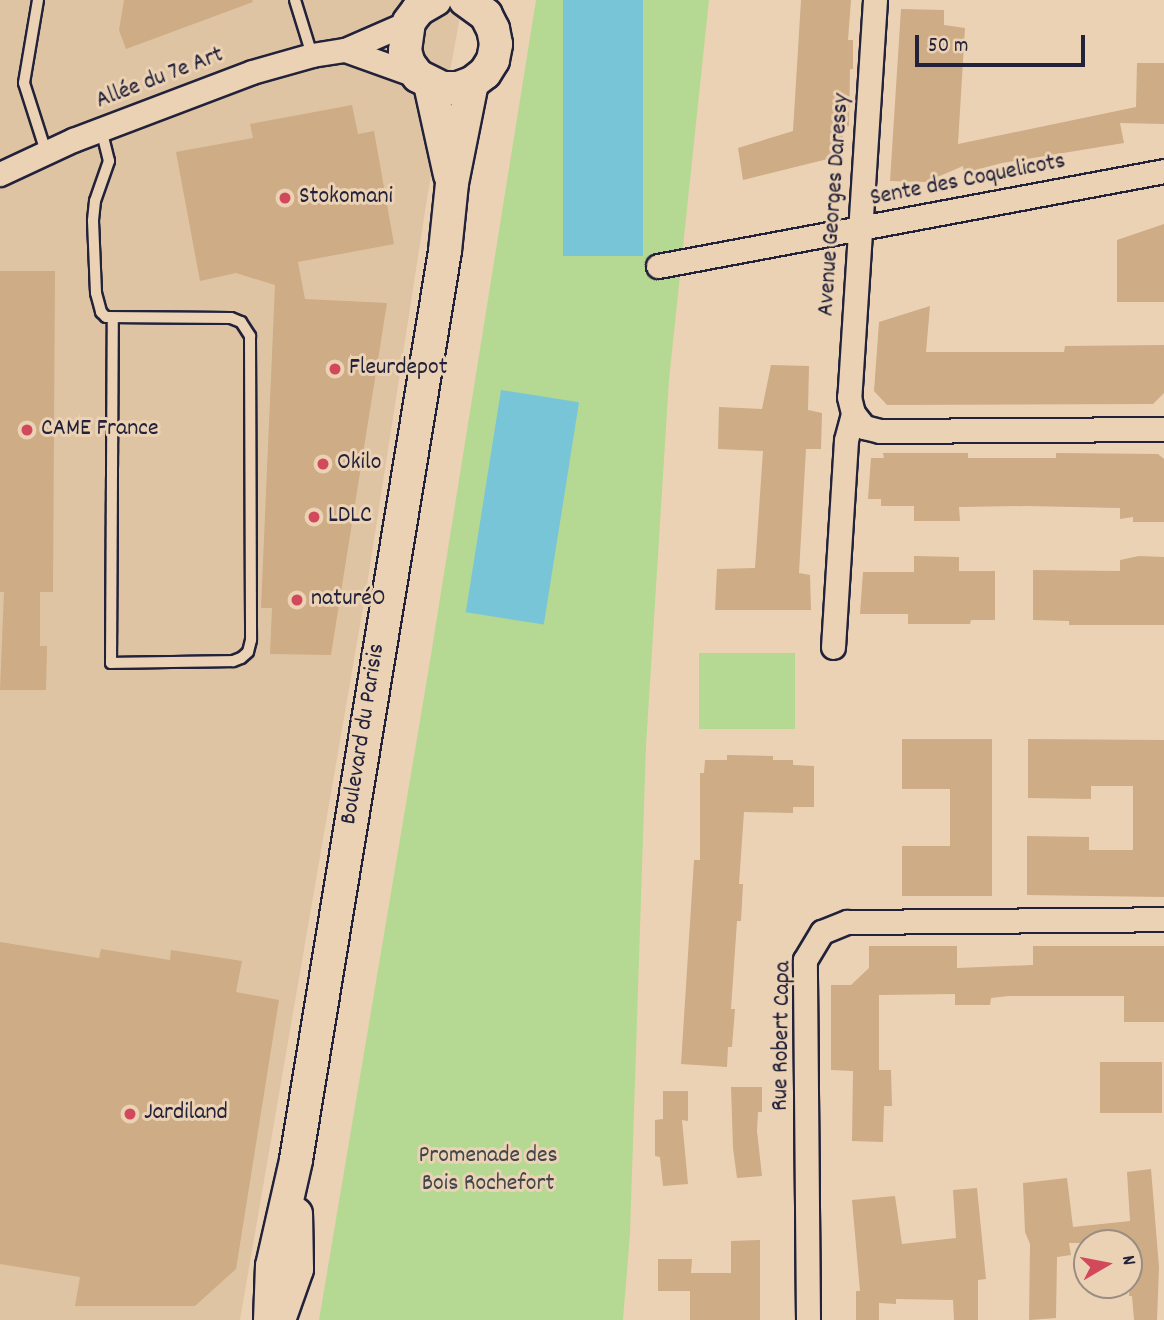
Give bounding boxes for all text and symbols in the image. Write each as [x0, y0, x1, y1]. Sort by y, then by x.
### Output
scale bar [919, 21, 1089, 65]
text: 50 m [928, 32, 968, 62]
street label: Allée du 7e Art [92, 42, 228, 116]
street label: Avenue Georges Daressy [813, 93, 857, 317]
street label: Sente des Coquelicots [868, 148, 1068, 214]
place label: Stokomani [299, 184, 393, 212]
marker: Stokomani [277, 190, 293, 206]
place label: Fleurdepot [349, 355, 448, 383]
marker: Fleurdepot [327, 361, 343, 377]
place label: CAME France [41, 416, 159, 444]
marker: CAME France [19, 422, 35, 438]
place label: Okilo [337, 450, 381, 478]
marker: Okilo [315, 456, 331, 472]
place label: LDLC [328, 503, 372, 531]
marker: LDLC [306, 509, 322, 525]
place label: naturéO [311, 586, 386, 614]
marker: naturéO [289, 592, 305, 608]
street label: Boulevard du Parisis [335, 642, 393, 826]
street label: Rue Robert Capa [767, 961, 799, 1111]
place label: Jardiland [144, 1100, 228, 1128]
marker: Jardiland [122, 1106, 138, 1122]
park label: Promenade des Bois Rochefort [418, 1143, 558, 1199]
north arrow [1073, 1229, 1143, 1299]
text: N [1113, 1254, 1141, 1268]

